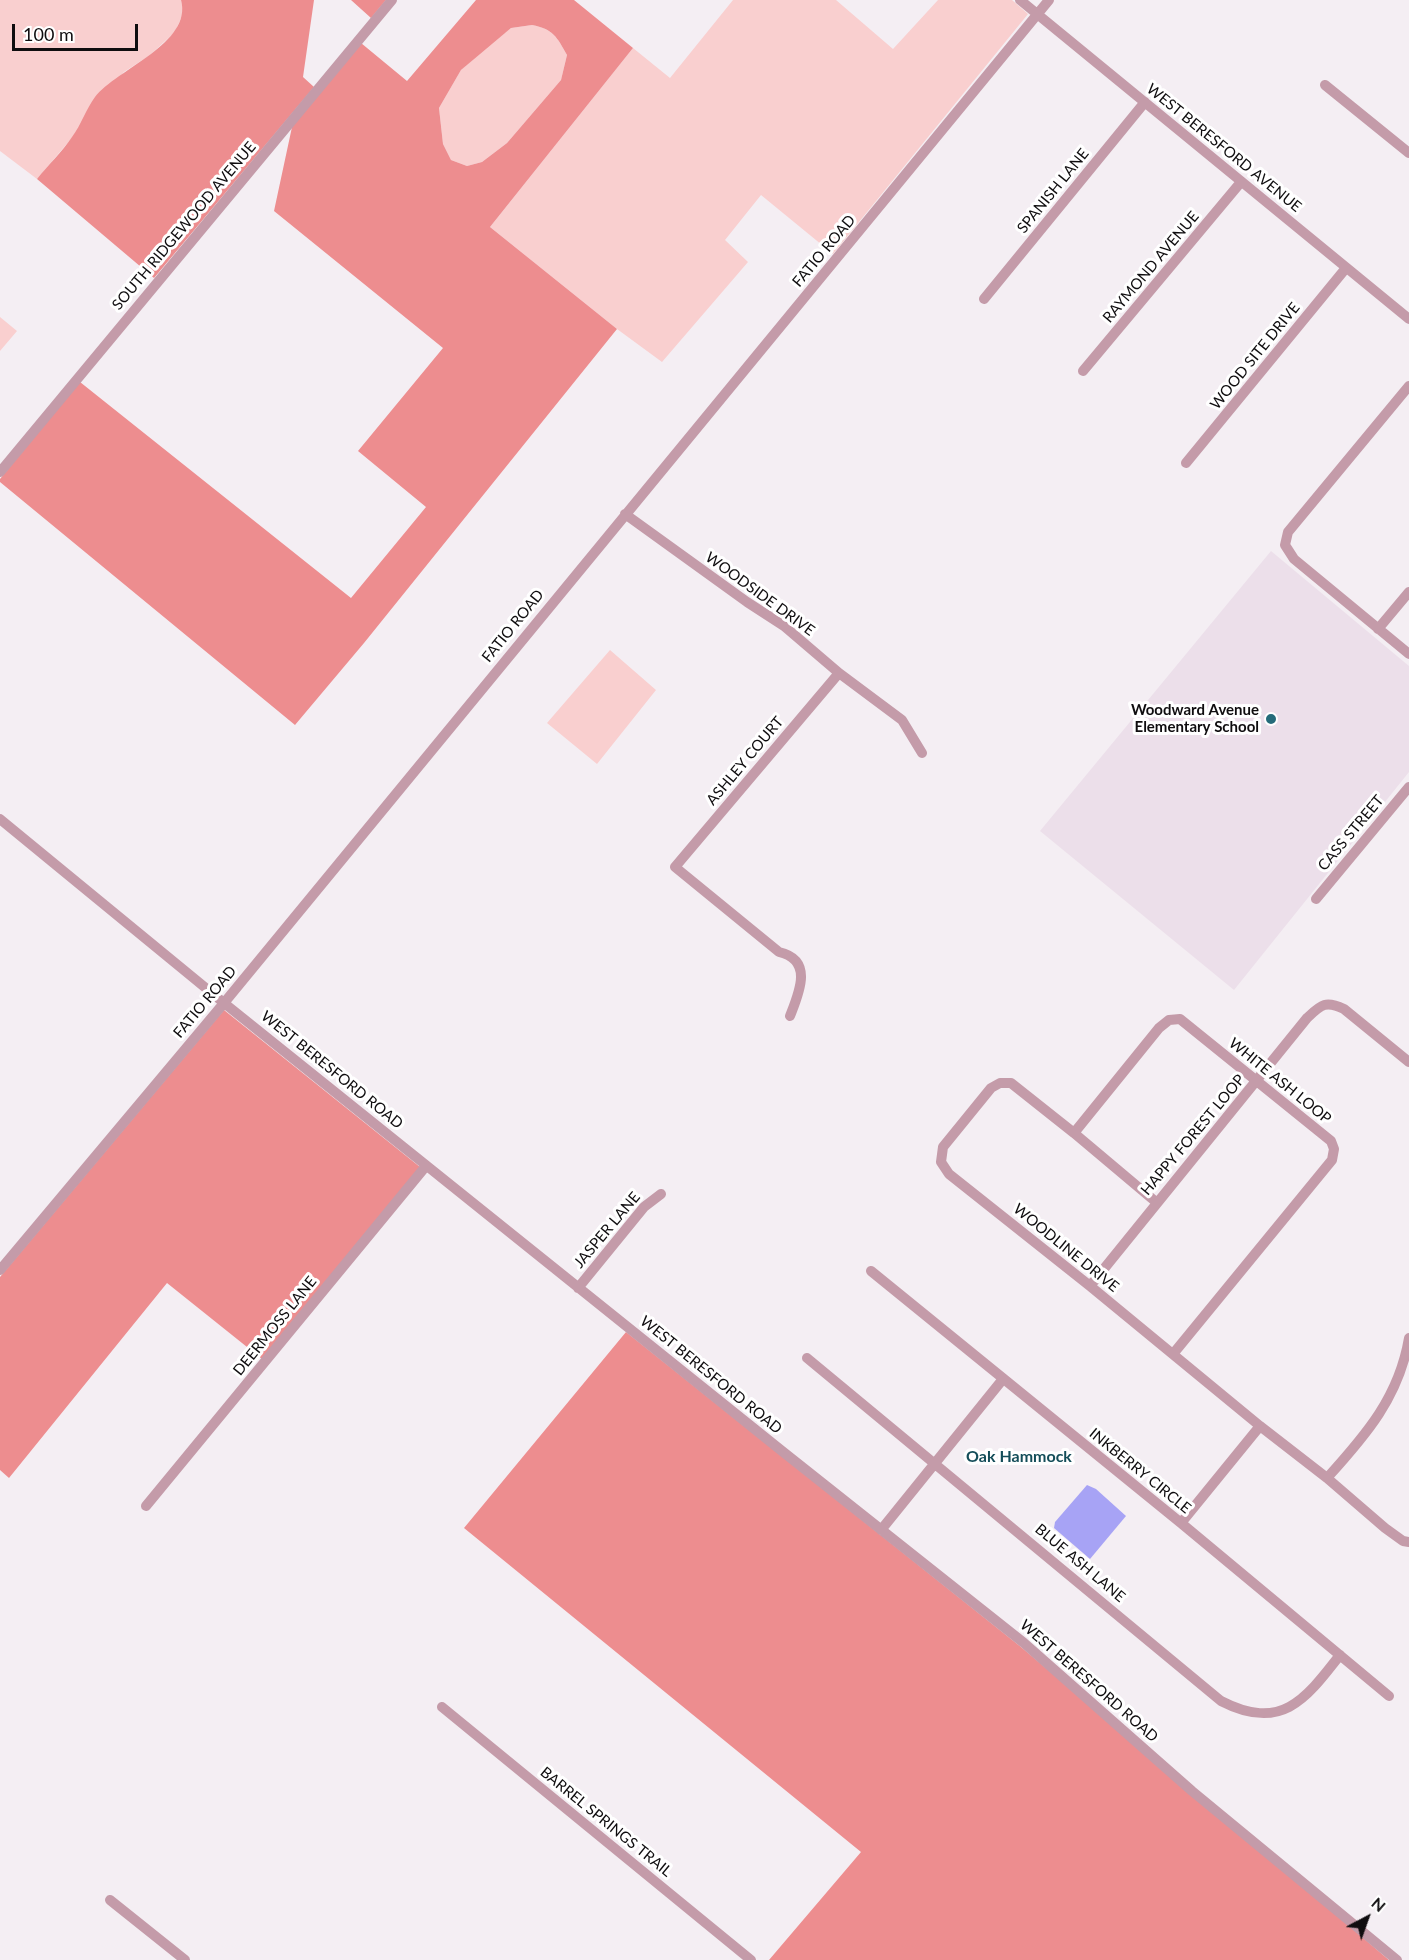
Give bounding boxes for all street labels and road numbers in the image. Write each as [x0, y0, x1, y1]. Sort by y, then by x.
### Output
street label: WEST BERESFORD AVENUE [1143, 80, 1305, 216]
street label: SOUTH RIDGEWOOD AVENUE [108, 138, 260, 314]
street label: SPANISH LANE [1013, 145, 1093, 237]
street label: RAYMOND AVENUE [1099, 208, 1203, 326]
street label: FATIO ROAD [789, 211, 859, 291]
street label: WOOD SITE DRIVE [1206, 299, 1304, 413]
street label: WOODSIDE DRIVE [702, 548, 818, 640]
street label: FATIO ROAD [478, 586, 548, 666]
street label: ASHLEY COURT [703, 713, 787, 809]
street label: CASS STREET [1314, 792, 1388, 874]
street label: FATIO ROAD [170, 962, 240, 1042]
street label: WEST BERESFORD ROAD [257, 1007, 407, 1133]
street label: WHITE ASH LOOP [1225, 1034, 1335, 1128]
street label: HAPPY FOREST LOOP [1137, 1071, 1249, 1199]
street label: JASPER LANE [570, 1188, 644, 1272]
street label: WOODLINE DRIVE [1010, 1200, 1122, 1296]
street label: DEERMOSS LANE [230, 1273, 320, 1379]
street label: WEST BERESFORD ROAD [636, 1312, 786, 1438]
street label: INKBERRY CIRCLE [1086, 1425, 1194, 1517]
street label: BLUE ASH LANE [1031, 1520, 1129, 1606]
street label: WEST BERESFORD ROAD [1016, 1616, 1162, 1746]
street label: BARREL SPRINGS TRAIL [537, 1763, 675, 1881]

